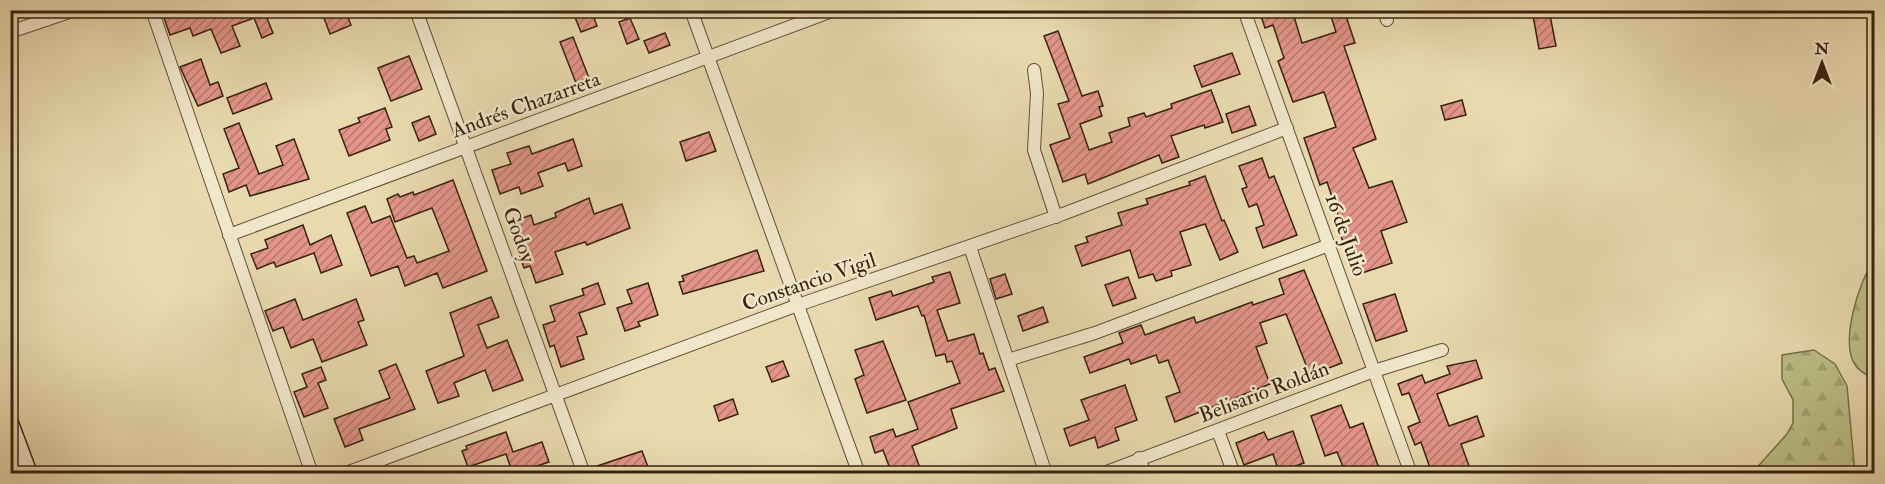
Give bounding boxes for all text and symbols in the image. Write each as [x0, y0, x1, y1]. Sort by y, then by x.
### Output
north arrow [1792, 33, 1852, 93]
text: N [1814, 39, 1830, 59]
street label: Andrés Chazarreta [447, 65, 604, 145]
street label: 16 de Julio [1319, 190, 1373, 280]
street label: Godoy [497, 203, 542, 267]
street label: Constancio Vigil [738, 246, 880, 318]
street label: Belisario Roldán [1195, 355, 1333, 429]

